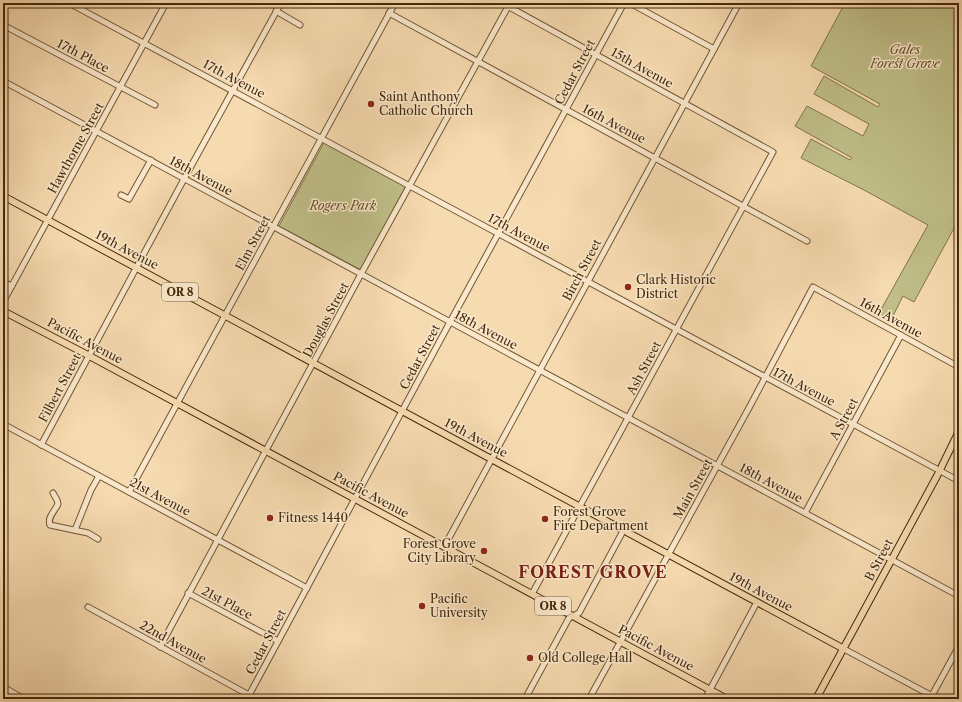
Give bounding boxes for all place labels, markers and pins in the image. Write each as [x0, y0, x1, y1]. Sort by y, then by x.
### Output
place label: Saint Anthony Catholic Church [379, 89, 474, 118]
marker: Saint Anthony Catholic Church [366, 99, 376, 109]
place label: Clark Historic District [636, 272, 716, 301]
marker: Clark Historic District [623, 282, 633, 292]
place label: Forest Grove Fire Department [553, 504, 649, 533]
place label: Fitness 1440 [278, 510, 348, 525]
marker: Fitness 1440 [265, 513, 275, 523]
marker: Forest Grove Fire Department [540, 514, 550, 524]
place label: Forest Grove City Library [403, 536, 476, 565]
marker: Forest Grove City Library [479, 546, 489, 556]
place label: Pacific University [430, 591, 488, 620]
marker: Pacific University [417, 601, 427, 611]
place label: Old College Hall [538, 650, 633, 665]
marker: Old College Hall [525, 653, 535, 663]

